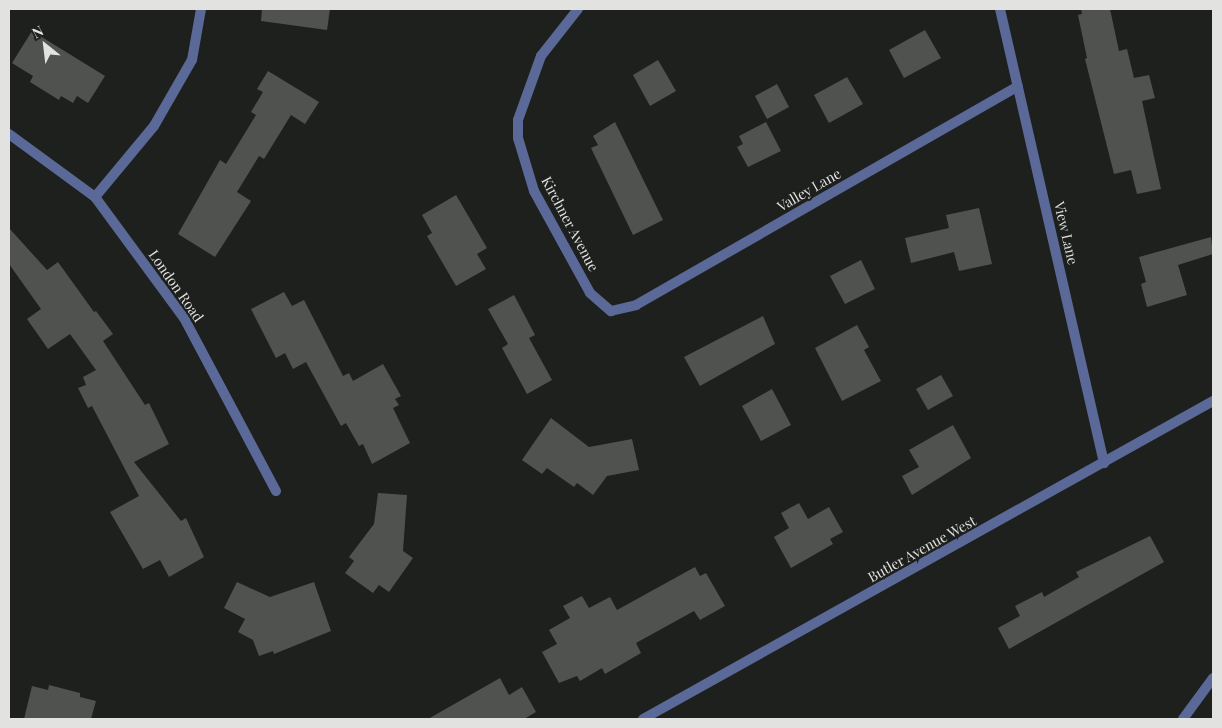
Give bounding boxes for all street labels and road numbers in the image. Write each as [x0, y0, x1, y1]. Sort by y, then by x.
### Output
street label: Valley Lane [774, 165, 844, 215]
street label: Kirchner Avenue [538, 173, 602, 275]
street label: View Lane [1051, 200, 1081, 266]
street label: London Road [145, 247, 207, 325]
street label: Butler Avenue West [865, 512, 979, 586]

